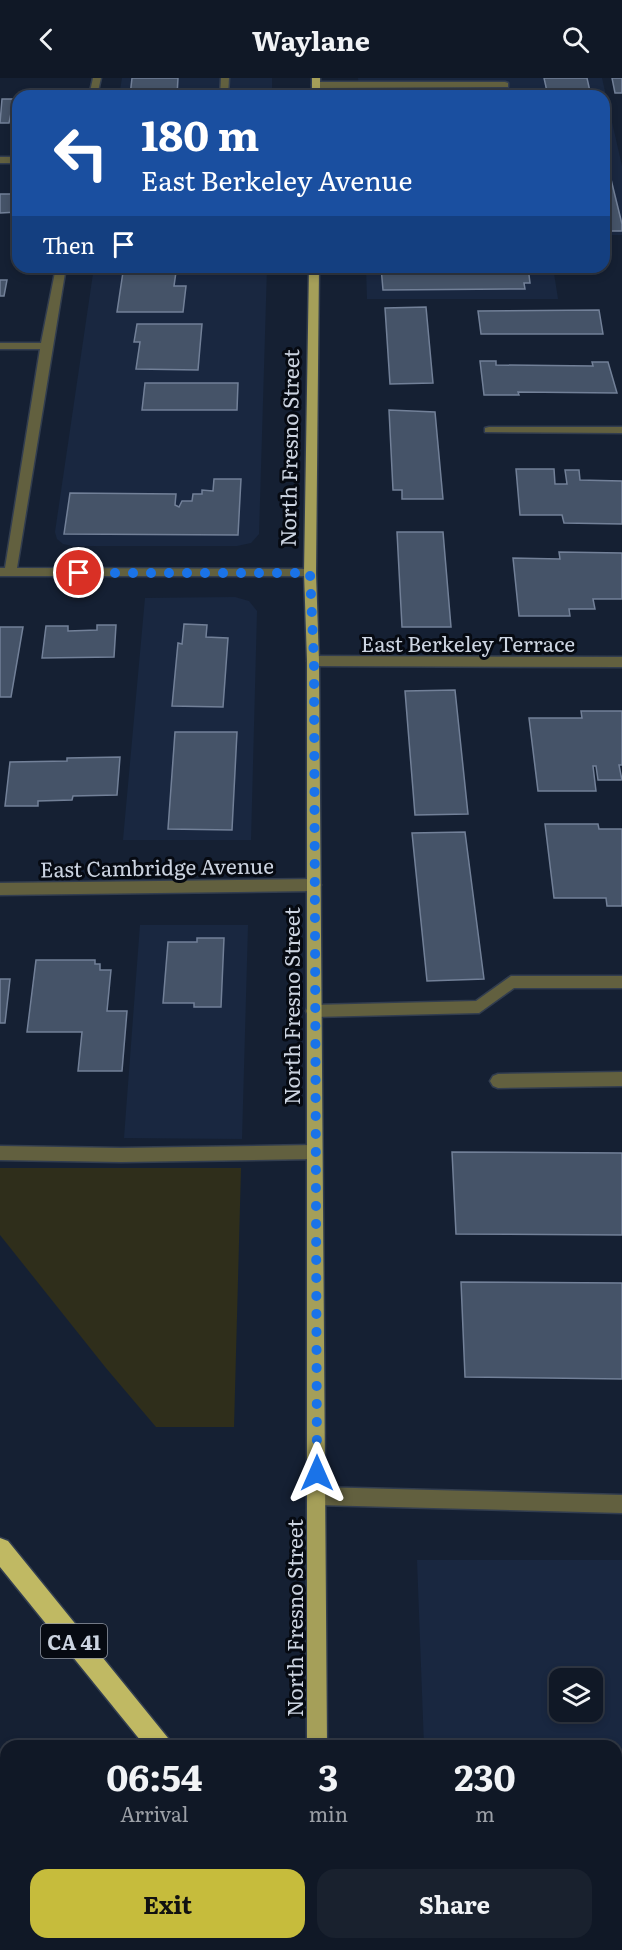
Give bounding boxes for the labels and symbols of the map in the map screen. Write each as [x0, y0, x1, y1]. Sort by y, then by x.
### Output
street label: North Fresno Street [271, 348, 305, 547]
pin [53, 547, 104, 598]
street label: East Berkeley Terrace [361, 627, 575, 658]
street label: East Cambridge Avenue [40, 848, 274, 884]
street label: North Fresno Street [275, 907, 306, 1105]
position arrow [285, 1441, 349, 1505]
street label: North Fresno Street [278, 1519, 309, 1717]
road number: CA 41 [41, 1624, 107, 1658]

